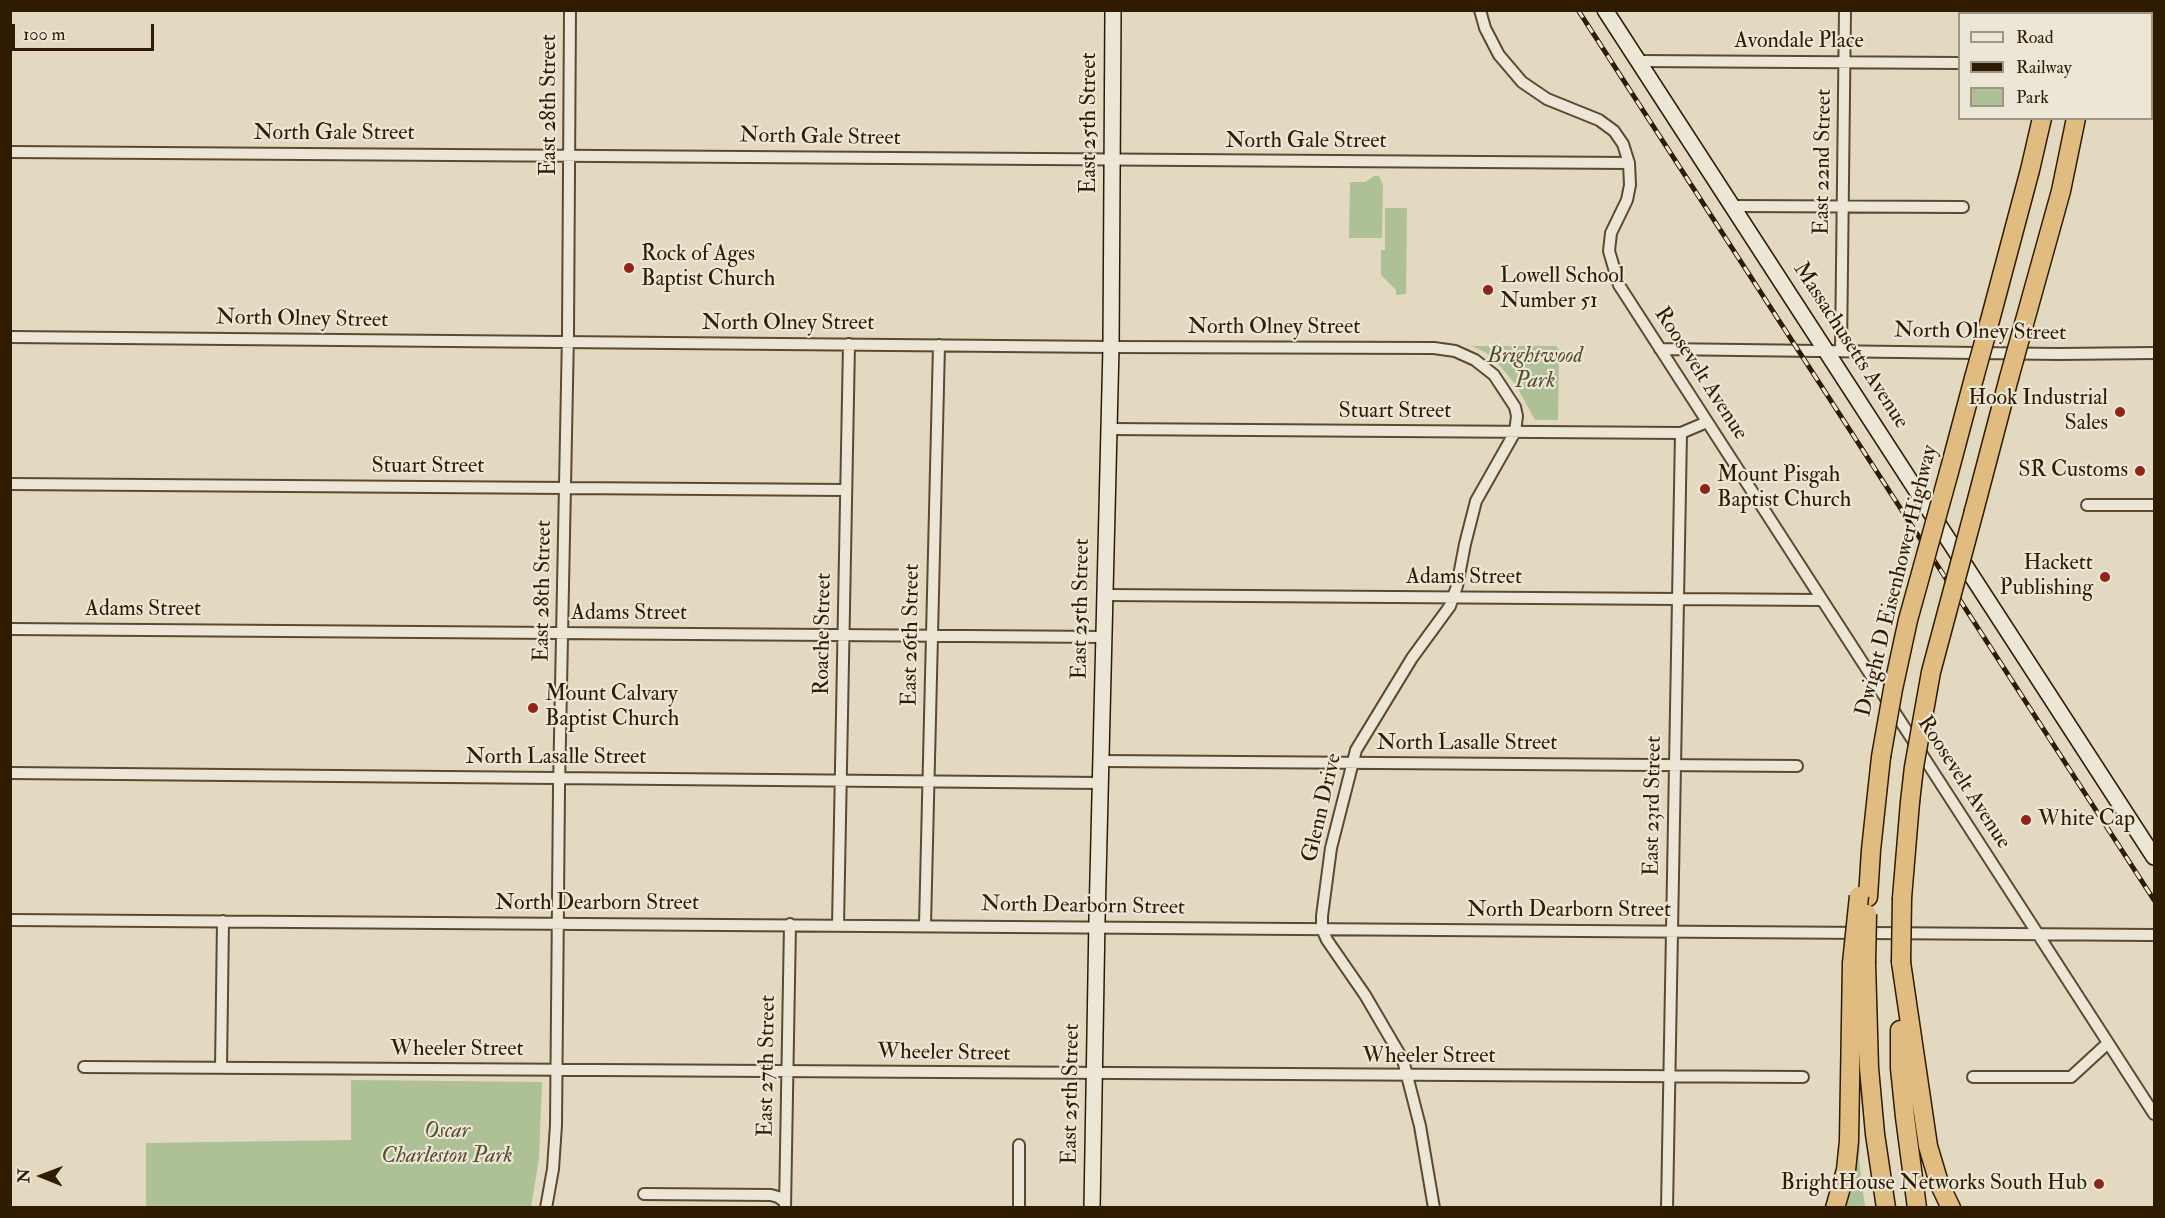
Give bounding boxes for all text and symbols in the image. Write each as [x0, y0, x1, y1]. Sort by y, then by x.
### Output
scale bar [15, 12, 158, 50]
legend [1958, 12, 2153, 120]
text: 100 m [23, 23, 66, 46]
text: Road [2016, 26, 2054, 49]
street label: Avondale Place [1734, 29, 1864, 55]
street label: East 28th Street [537, 34, 563, 176]
street label: East 25th Street [1077, 52, 1103, 194]
text: Railway [2016, 56, 2072, 79]
text: Park [2016, 86, 2049, 109]
street label: East 22nd Street [1810, 89, 1838, 235]
street label: North Gale Street [253, 121, 415, 147]
street label: North Gale Street [739, 123, 901, 153]
street label: North Gale Street [1225, 129, 1387, 155]
place label: Rock of Ages Baptist Church [641, 242, 775, 294]
street label: Massachusetts Avenue [1786, 258, 1914, 434]
marker: Rock of Ages Baptist Church [622, 261, 636, 275]
place label: Lowell School Number 51 [1500, 264, 1624, 316]
marker: Lowell School Number 51 [1481, 283, 1495, 297]
street label: Roosevelt Avenue [1647, 303, 1753, 445]
street label: North Olney Street [215, 305, 389, 335]
street label: North Olney Street [702, 311, 874, 337]
street label: North Olney Street [1188, 315, 1360, 341]
street label: North Olney Street [1893, 318, 2067, 348]
park label: Brightwood Park [1487, 344, 1583, 396]
place label: Hook Industrial Sales [1968, 386, 2108, 438]
street label: Stuart Street [1339, 399, 1451, 425]
marker: Hook Industrial Sales [2113, 405, 2127, 419]
street label: Dwight D Eisenhower Highway [1851, 442, 1945, 720]
street label: Stuart Street [372, 454, 484, 480]
place label: SR Customs [2018, 458, 2128, 484]
place label: Mount Pisgah Baptist Church [1717, 463, 1851, 514]
marker: SR Customs [2133, 464, 2147, 478]
marker: Mount Pisgah Baptist Church [1698, 482, 1712, 496]
street label: East 28th Street [530, 520, 558, 662]
street label: East 25th Street [1068, 538, 1096, 680]
place label: Hackett Publishing [2000, 551, 2093, 602]
street label: East 26th Street [898, 563, 926, 707]
street label: Adams Street [1406, 565, 1522, 591]
marker: Hackett Publishing [2098, 570, 2112, 584]
street label: Roache Street [810, 573, 838, 695]
street label: Adams Street [85, 597, 201, 623]
street label: Adams Street [571, 601, 687, 627]
place label: Mount Calvary Baptist Church [545, 682, 679, 734]
marker: Mount Calvary Baptist Church [526, 701, 540, 715]
street label: Roosevelt Avenue [1910, 712, 2016, 854]
street label: North Lasalle Street [1377, 731, 1557, 757]
street label: East 23rd Street [1640, 736, 1668, 876]
street label: North Lasalle Street [466, 745, 646, 771]
street label: Glenn Drive [1298, 751, 1348, 865]
place label: White Cap [2038, 807, 2135, 833]
marker: White Cap [2019, 813, 2033, 827]
street label: North Dearborn Street [495, 891, 699, 917]
street label: North Dearborn Street [981, 892, 1185, 922]
street label: North Dearborn Street [1467, 898, 1671, 924]
street label: East 27th Street [754, 995, 782, 1137]
street label: East 25th Street [1058, 1023, 1086, 1165]
street label: Wheeler Street [390, 1037, 524, 1063]
street label: Wheeler Street [877, 1040, 1011, 1068]
street label: Wheeler Street [1362, 1044, 1496, 1070]
park label: Oscar Charleston Park [381, 1119, 513, 1170]
north arrow [12, 1146, 72, 1206]
text: N [14, 1168, 34, 1183]
place label: BrightHouse Networks South Hub [1781, 1171, 2087, 1197]
marker: BrightHouse Networks South Hub [2092, 1177, 2106, 1191]

